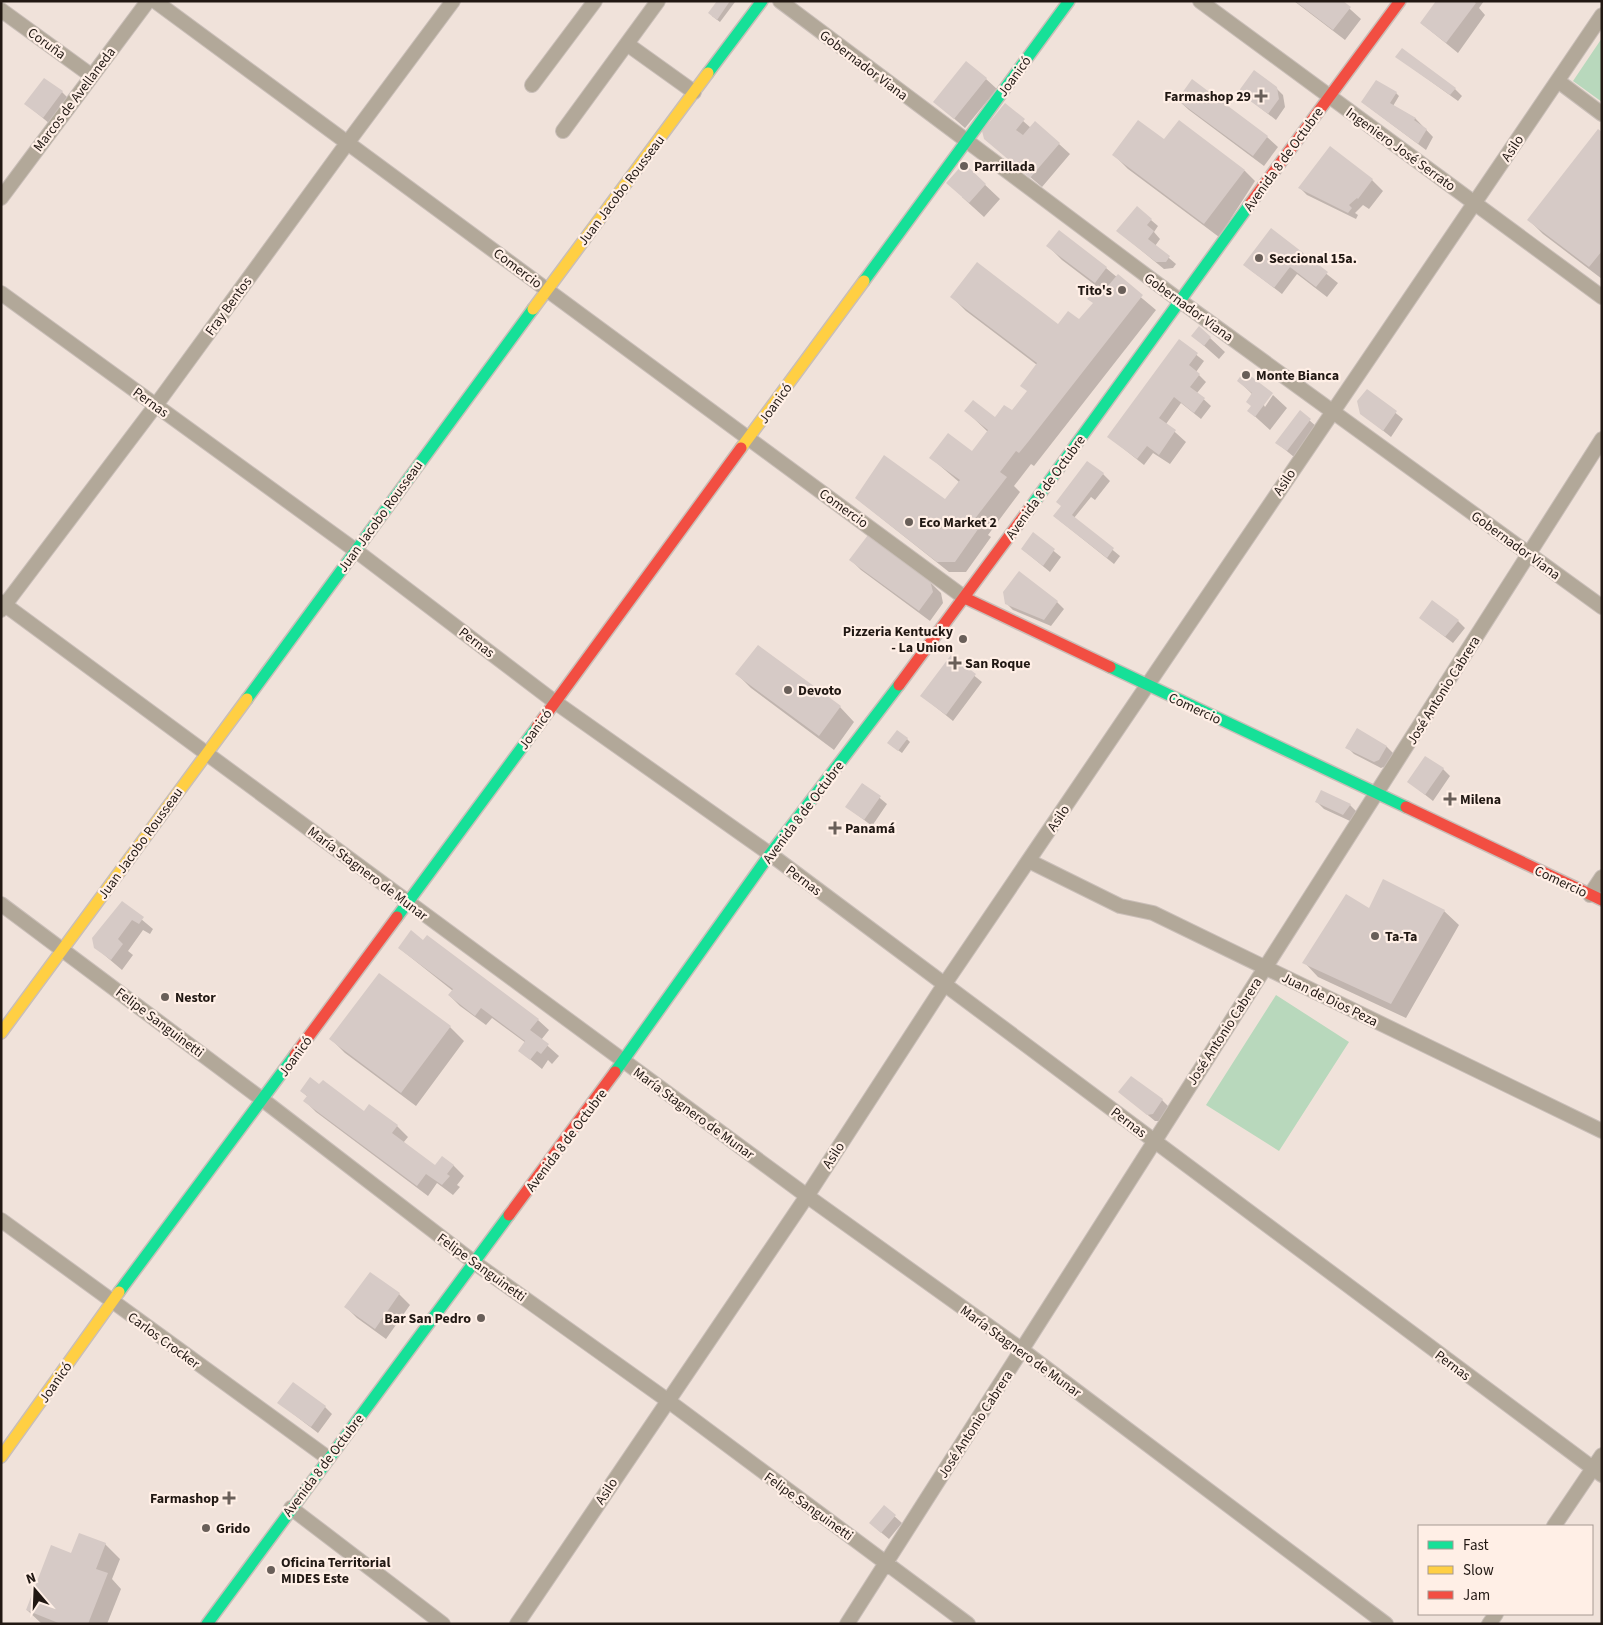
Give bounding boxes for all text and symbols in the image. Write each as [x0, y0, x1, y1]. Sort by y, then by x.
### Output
street label: Coruña [23, 23, 70, 64]
street label: Gobernador Viana [815, 26, 912, 106]
street label: Marcos de Avellaneda [29, 43, 121, 156]
street label: Joanicó [993, 52, 1036, 101]
place label: Farmashop 29 [1164, 87, 1251, 107]
marker: Farmashop 29 [1255, 90, 1267, 102]
street label: Avenida 8 de Octubre [1239, 103, 1328, 216]
street label: Ingeniero José Serrato [1342, 103, 1459, 196]
street label: Juan Jacobo Rousseau [574, 131, 670, 250]
street label: Asilo [1497, 131, 1529, 166]
place label: Parrillada [974, 157, 1035, 177]
marker: Parrillada [958, 160, 970, 172]
street label: Comercio [489, 244, 546, 294]
place label: Seccional 15a. [1269, 249, 1357, 269]
marker: Seccional 15a. [1253, 252, 1265, 264]
street label: Gobernador Viana [1140, 269, 1237, 347]
street label: Fray Bentos [201, 273, 257, 340]
place label: Tito's [1078, 281, 1112, 301]
marker: Tito's [1116, 284, 1128, 296]
place label: Monte Bianca [1256, 366, 1339, 386]
marker: Monte Bianca [1240, 369, 1252, 381]
street label: Joanicó [754, 379, 797, 428]
street label: Pernas [128, 383, 173, 423]
street label: Avenida 8 de Octubre [1001, 431, 1090, 544]
street label: Juan Jacobo Rousseau [333, 457, 428, 577]
street label: Asilo [1269, 465, 1301, 500]
street label: Comercio [815, 484, 872, 533]
street label: Gobernador Viana [1467, 507, 1564, 585]
place label: Eco Market 2 [919, 513, 997, 533]
marker: Eco Market 2 [903, 516, 915, 528]
place label: Pizzeria Kentucky - La Union [843, 622, 954, 658]
street label: Pernas [454, 623, 498, 663]
street label: José Antonio Cabrera [1402, 632, 1485, 749]
marker: Pizzeria Kentucky - La Union [957, 633, 969, 645]
place label: San Roque [965, 654, 1030, 674]
marker: San Roque [949, 657, 961, 669]
place label: Devoto [798, 681, 842, 701]
marker: Devoto [782, 684, 794, 696]
street label: Comercio [1165, 688, 1224, 730]
street label: Joanicó [514, 705, 557, 754]
street label: Avenida 8 de Octubre [758, 757, 849, 868]
street label: Juan Jacobo Rousseau [93, 784, 188, 904]
place label: Milena [1460, 790, 1501, 810]
marker: Milena [1444, 793, 1456, 805]
street label: Asilo [1043, 801, 1075, 836]
place label: Panamá [845, 819, 895, 839]
street label: María Stagnero de Munar [303, 822, 432, 926]
marker: Panamá [829, 822, 841, 834]
street label: Pernas [781, 861, 825, 901]
street label: Comercio [1531, 861, 1590, 903]
place label: Ta-Ta [1385, 927, 1417, 947]
marker: Ta-Ta [1369, 930, 1381, 942]
street label: Juan de Dios Peza [1278, 968, 1381, 1032]
street label: José Antonio Cabrera [1182, 974, 1267, 1089]
street label: Felipe Sanguinetti [111, 983, 208, 1063]
place label: Nestor [175, 988, 216, 1008]
marker: Nestor [159, 991, 171, 1003]
street label: Joanicó [274, 1032, 317, 1081]
street label: María Stagnero de Munar [629, 1063, 758, 1165]
street label: Avenida 8 de Octubre [521, 1085, 612, 1196]
street label: Pernas [1106, 1103, 1150, 1143]
street label: Asilo [818, 1138, 850, 1173]
street label: Felipe Sanguinetti [433, 1229, 530, 1307]
street label: María Stagnero de Munar [956, 1301, 1085, 1403]
street label: Carlos Crocker [123, 1308, 204, 1374]
place label: Bar San Pedro [384, 1309, 471, 1329]
marker: Bar San Pedro [475, 1312, 487, 1324]
street label: Pernas [1430, 1346, 1474, 1386]
street label: Joanicó [34, 1358, 77, 1407]
street label: José Antonio Cabrera [933, 1367, 1018, 1482]
street label: Avenida 8 de Octubre [278, 1410, 369, 1521]
street label: Felipe Sanguinetti [760, 1468, 857, 1546]
street label: Asilo [591, 1474, 623, 1509]
place label: Farmashop [150, 1489, 219, 1509]
marker: Farmashop [223, 1492, 235, 1504]
place label: Grido [216, 1519, 250, 1539]
marker: Grido [200, 1522, 212, 1534]
legend [1418, 1525, 1593, 1615]
text: Fast [1463, 1535, 1489, 1556]
place label: Oficina Territorial MIDES Este [281, 1553, 391, 1589]
text: Slow [1463, 1560, 1494, 1581]
marker: Oficina Territorial MIDES Este [265, 1564, 277, 1576]
north arrow [10, 1565, 60, 1615]
text: N [23, 1568, 39, 1590]
text: Jam [1463, 1585, 1490, 1606]

